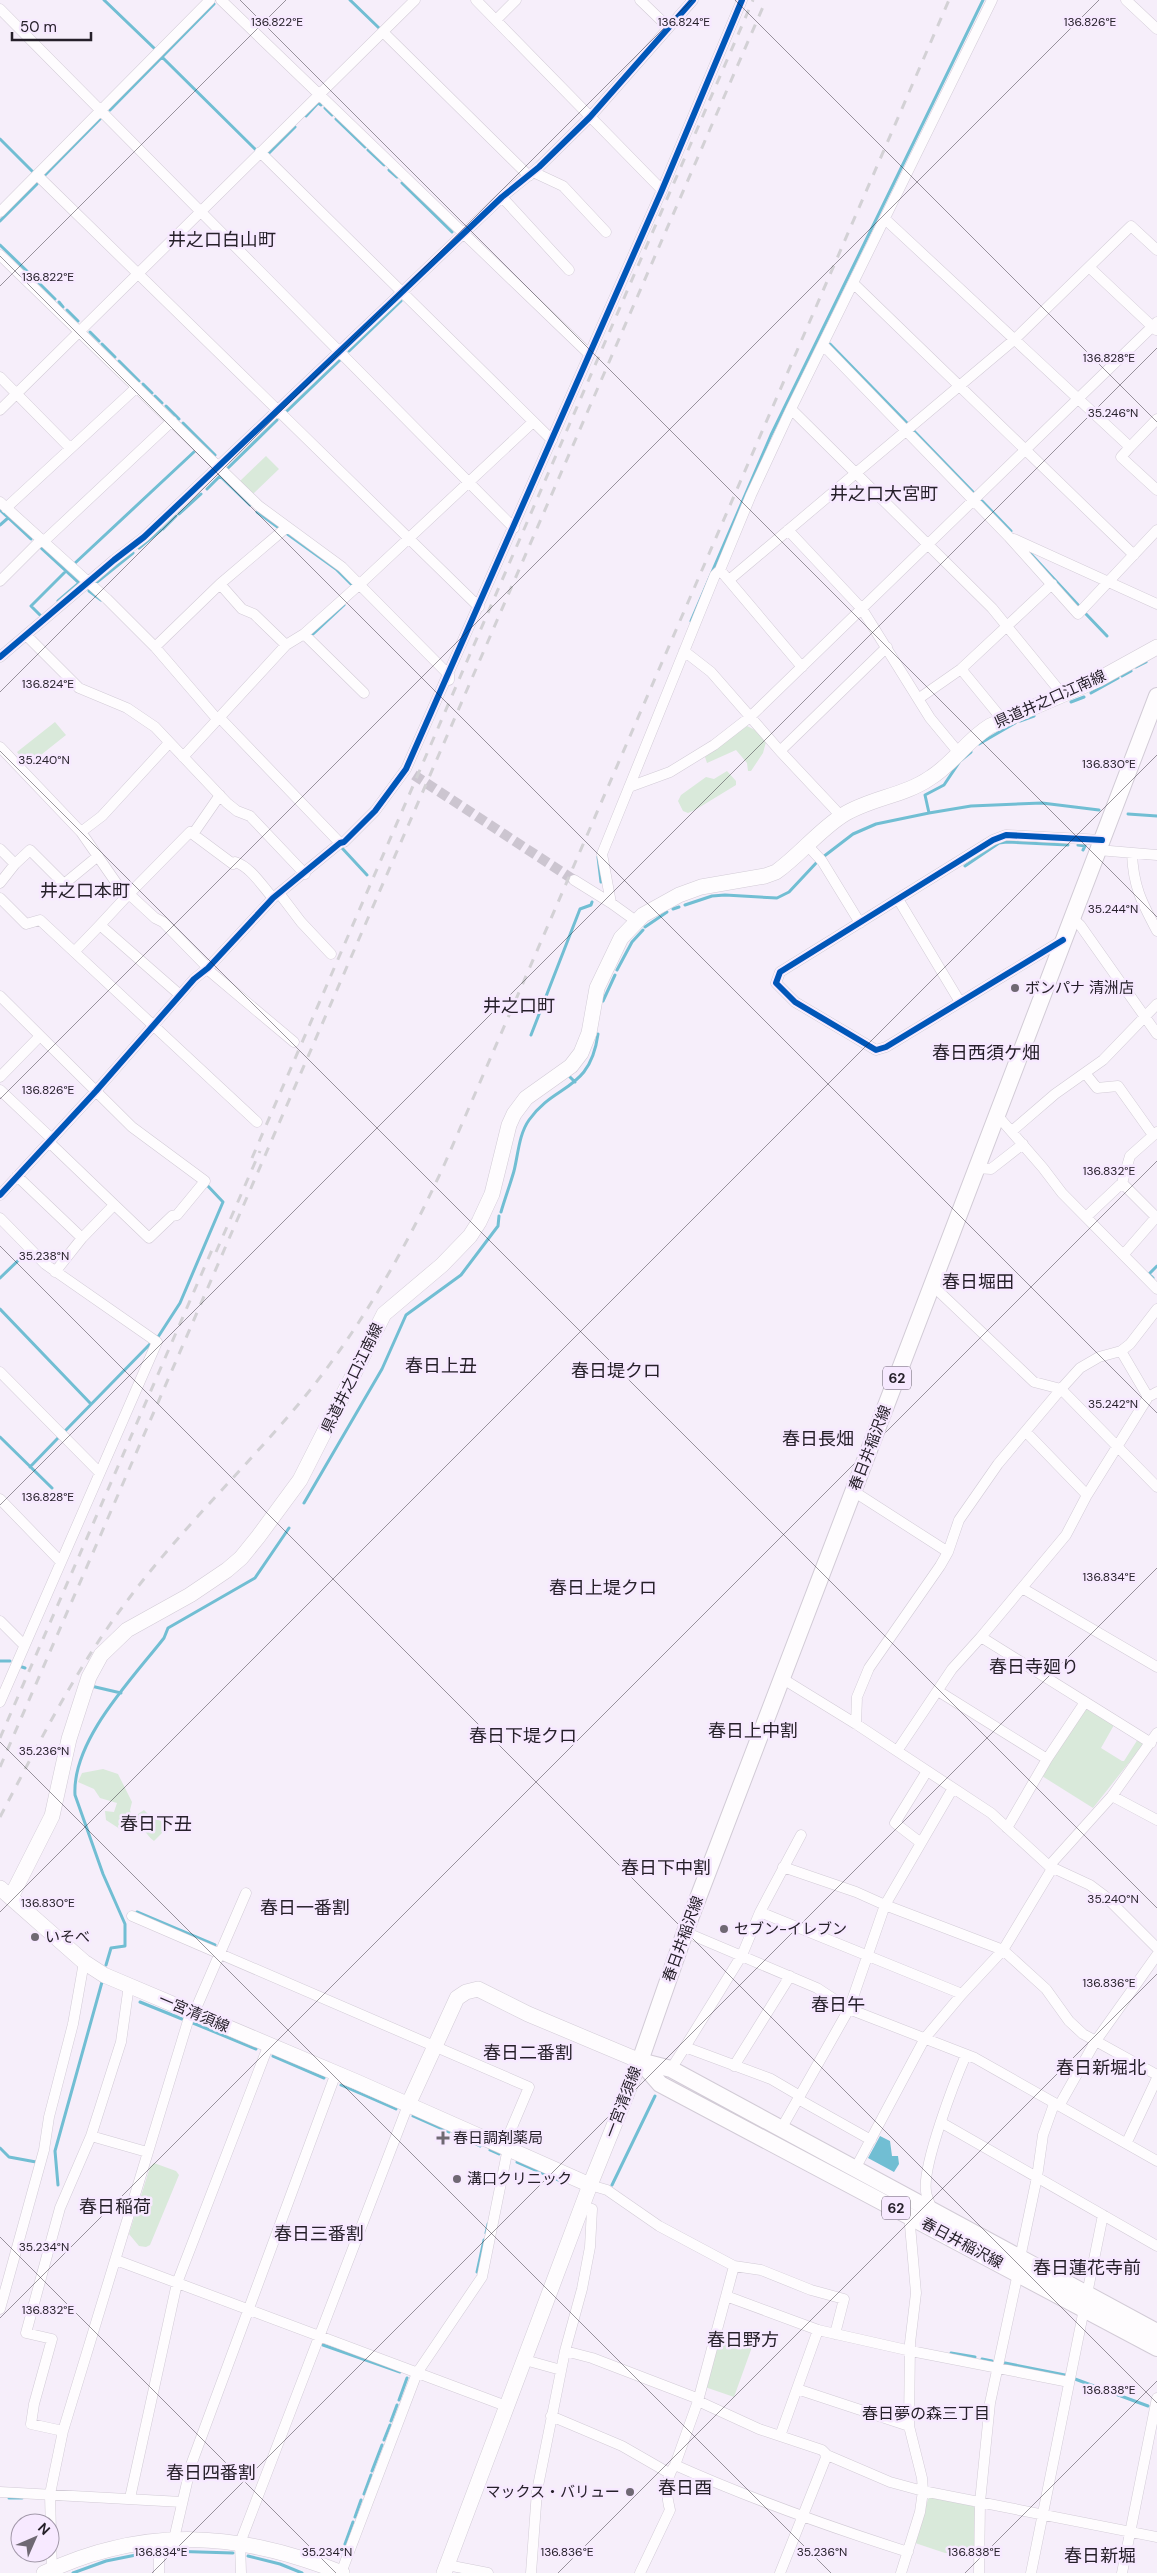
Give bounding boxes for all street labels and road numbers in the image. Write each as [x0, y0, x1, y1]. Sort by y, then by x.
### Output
street label: 県道井之口江南線 [991, 665, 1109, 733]
street label: 県道井之口江南線 [317, 1320, 387, 1436]
road number: 62 [883, 1366, 911, 1390]
street label: 春日井稲沢線 [845, 1402, 895, 1494]
street label: 春日井稲沢線 [658, 1893, 708, 1985]
street label: 一宮清須線 [156, 1989, 232, 2037]
street label: 一宮清須線 [600, 2063, 646, 2141]
road number: 62 [882, 2196, 910, 2220]
street label: 春日井稲沢線 [918, 2213, 1006, 2273]

